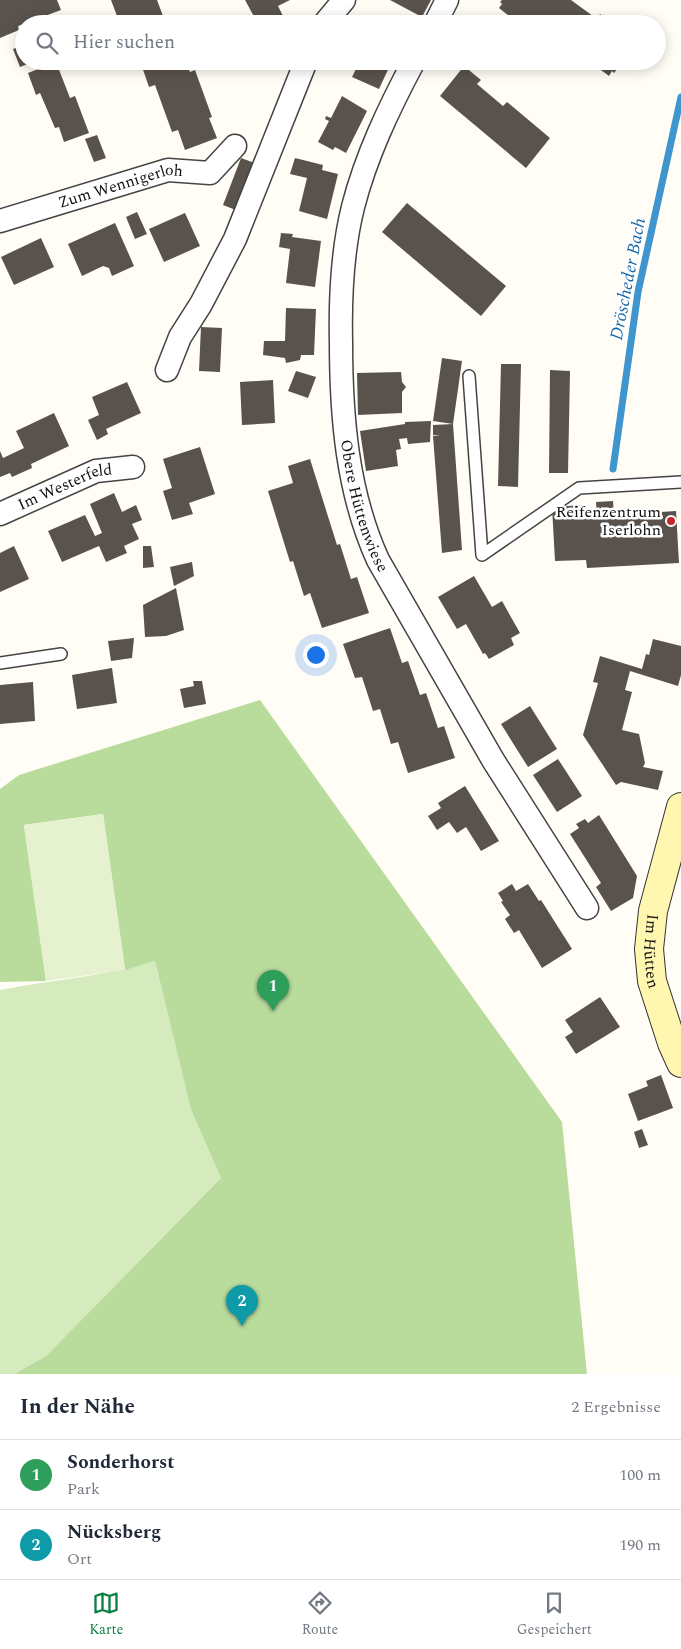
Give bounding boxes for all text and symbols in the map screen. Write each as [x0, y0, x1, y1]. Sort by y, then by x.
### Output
search box [15, 15, 666, 70]
text: Hier suchen [73, 28, 175, 57]
icon: search [33, 29, 61, 57]
street label: Zum Wennigerloh [55, 158, 184, 215]
water label: Dröscheder Bach [603, 215, 653, 343]
street label: Obere Hüttenwiese [334, 438, 395, 577]
street label: Im Westerfeld [14, 457, 113, 517]
place label: Reifenzentrum Iserlohn [556, 500, 661, 542]
marker: Reifenzentrum Iserlohn [665, 515, 677, 527]
your location [303, 642, 329, 668]
street label: Im Hütten [637, 913, 666, 991]
pin: 1 [257, 970, 289, 1011]
pin: 2 [226, 1285, 258, 1326]
text: In der Nähe [20, 1391, 135, 1423]
text: 2 Ergebnisse [571, 1395, 661, 1419]
text: Sonderhorst [67, 1448, 175, 1477]
text: 1 [32, 1463, 40, 1487]
text: 100 m [619, 1463, 661, 1487]
text: Park [67, 1477, 100, 1501]
text: Nücksberg [67, 1518, 161, 1547]
text: 2 [32, 1533, 40, 1557]
text: 190 m [619, 1533, 661, 1557]
text: Ort [67, 1547, 92, 1571]
tab: Karte [89, 1589, 123, 1640]
tab: Route [302, 1589, 338, 1640]
tab: Gespeichert [517, 1589, 592, 1640]

